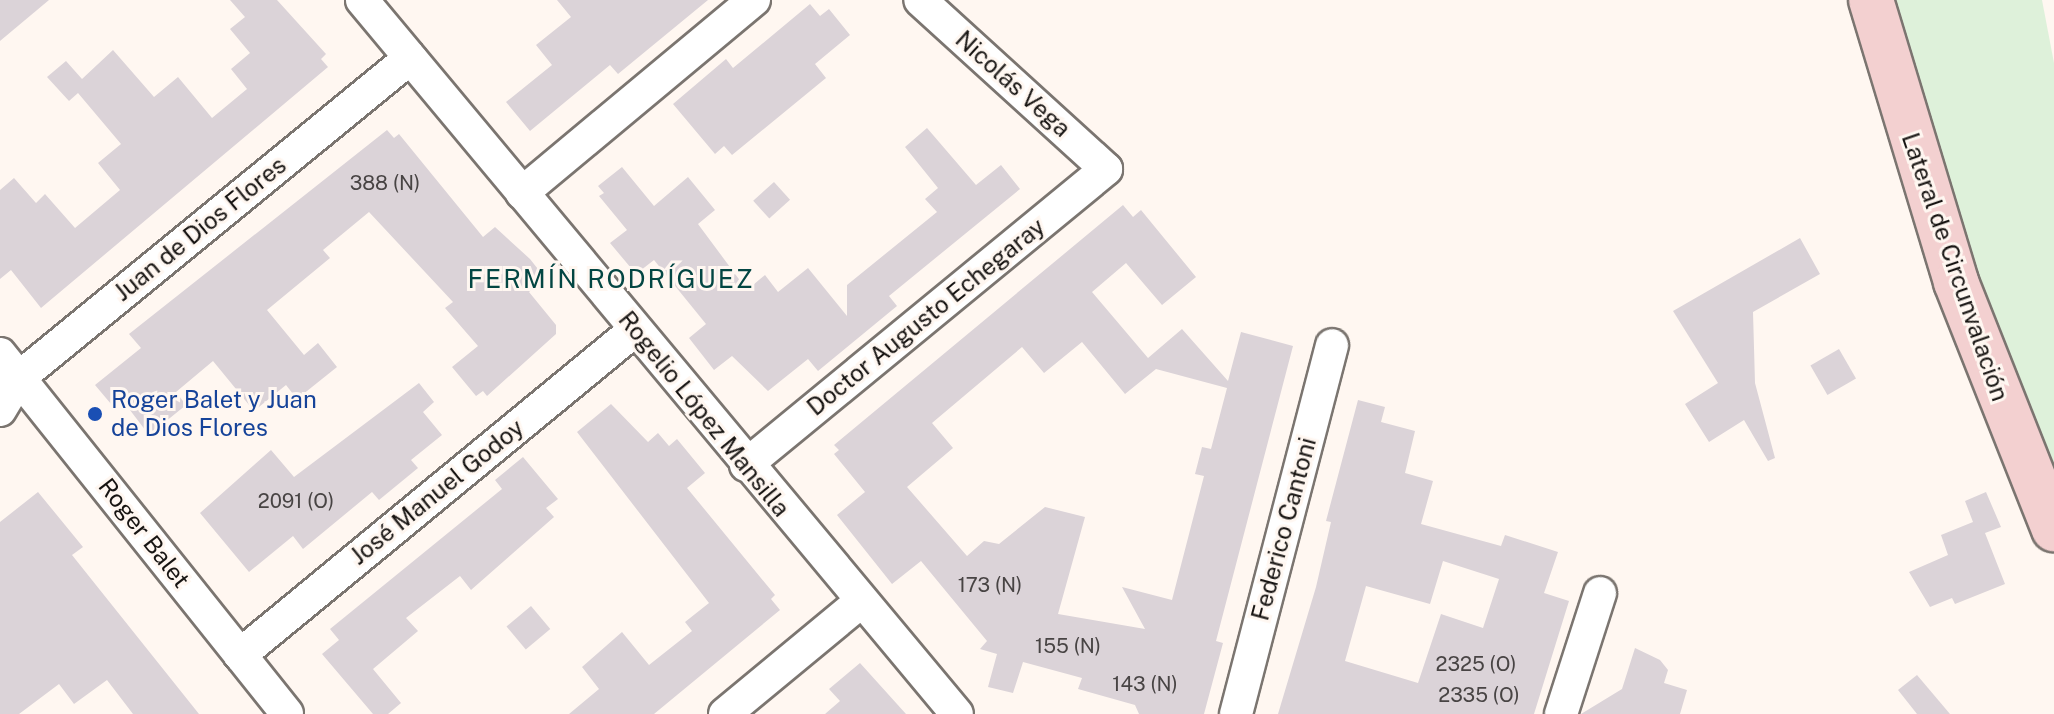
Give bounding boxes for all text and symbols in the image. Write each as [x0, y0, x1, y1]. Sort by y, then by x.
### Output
street label: Nicolás Vega [949, 25, 1077, 143]
street label: Lateral de Circunvalación [1895, 129, 2015, 405]
street label: Juan de Dios Flores [108, 151, 292, 307]
house number: 388 (N) [350, 171, 420, 195]
street label: Doctor Augusto Echegaray [801, 212, 1051, 422]
district label: FERMÍN RODRÍGUEZ [468, 263, 754, 295]
street label: Rogelio López Mansilla [612, 306, 796, 522]
place label: Roger Balet y Juan de Dios Flores [111, 386, 317, 442]
marker: Roger Balet y Juan de Dios Flores [86, 405, 104, 423]
street label: José Manuel Godoy [344, 413, 530, 571]
street label: Federico Cantoni [1246, 434, 1322, 624]
street label: Roger Balet [92, 472, 196, 594]
house number: 2091 (O) [258, 489, 334, 513]
house number: 173 (N) [958, 573, 1022, 597]
house number: 155 (N) [1035, 634, 1101, 658]
house number: 2325 (O) [1435, 652, 1517, 676]
house number: 143 (N) [1112, 672, 1178, 696]
house number: 2335 (O) [1438, 683, 1520, 707]

